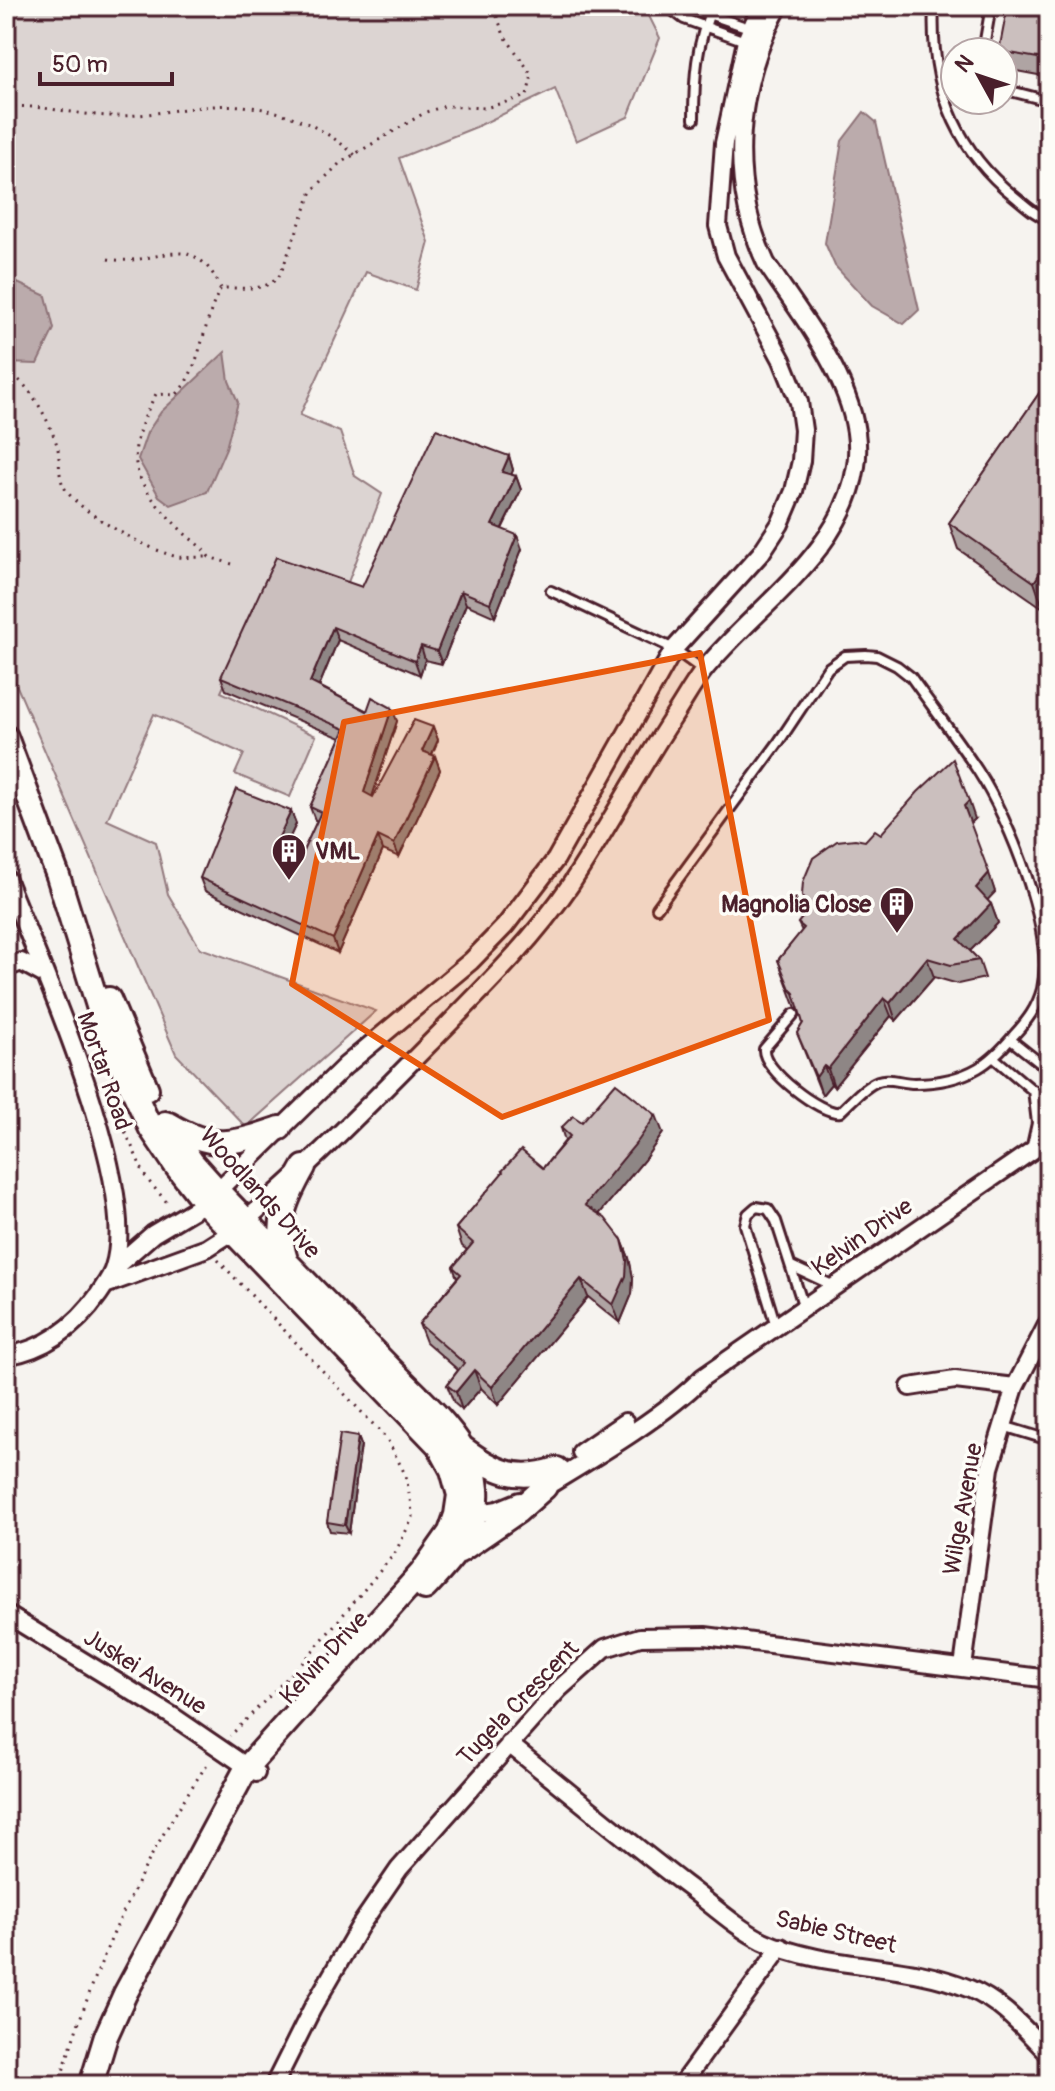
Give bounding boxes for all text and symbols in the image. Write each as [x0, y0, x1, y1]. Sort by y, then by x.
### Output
scale bar [40, 36, 172, 86]
north arrow [939, 36, 1019, 116]
text: N [949, 49, 980, 78]
text: 50 m [52, 50, 108, 79]
building icon: VML [270, 832, 308, 882]
place label: VML [315, 837, 360, 866]
building icon: Magnolia Close [878, 885, 916, 935]
place label: Magnolia Close [721, 890, 872, 919]
street label: Mortar Road [70, 1008, 138, 1134]
street label: Woodlands Drive [193, 1121, 327, 1265]
street label: Kelvin Drive [806, 1192, 918, 1282]
street label: Wilge Avenue [937, 1441, 989, 1577]
street label: Kelvin Drive [274, 1605, 375, 1711]
street label: Juskei Avenue [78, 1623, 212, 1721]
street label: Tugela Crescent [451, 1634, 585, 1772]
street label: Sabie Street [773, 1904, 900, 1960]

